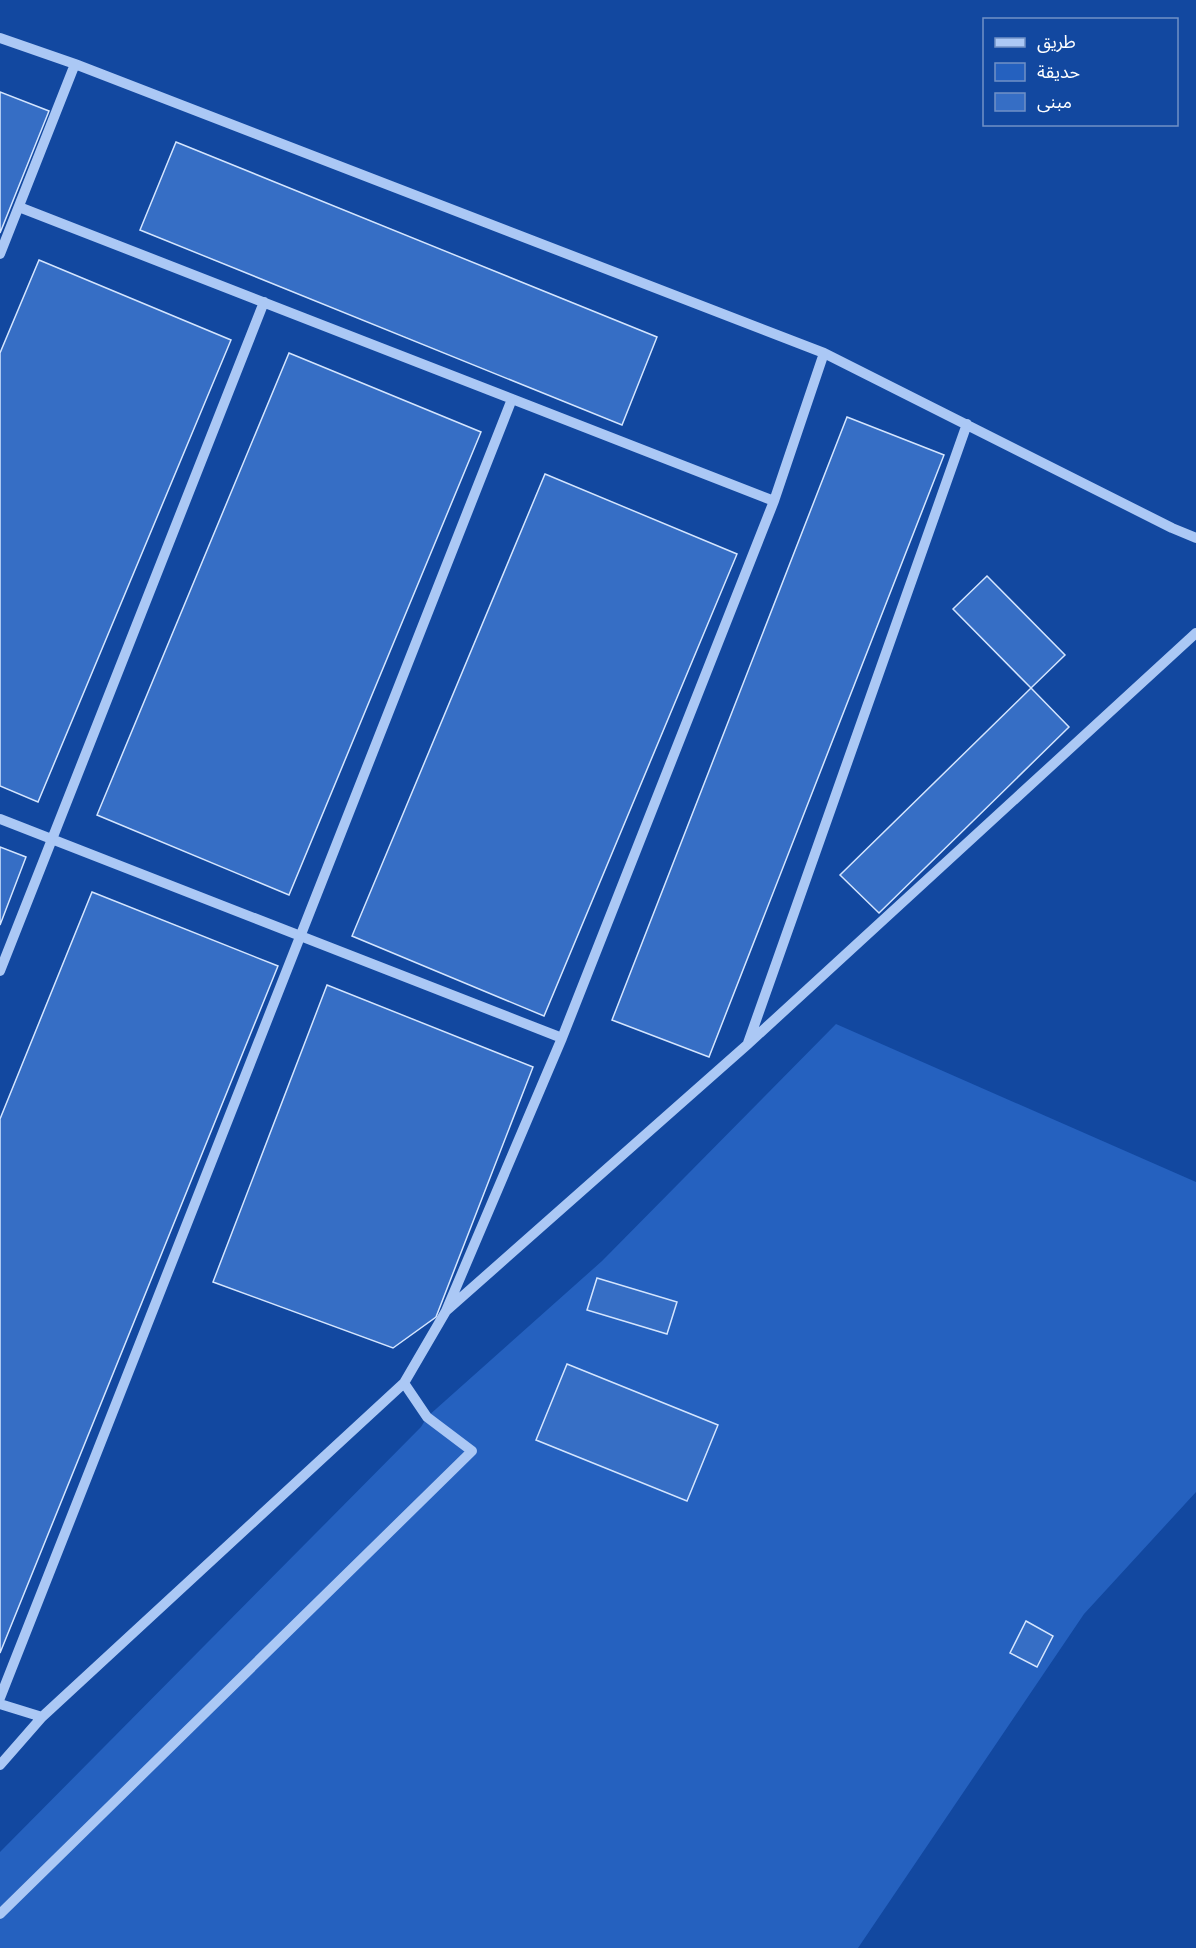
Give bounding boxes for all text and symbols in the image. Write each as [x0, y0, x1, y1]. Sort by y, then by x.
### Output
legend [983, 18, 1178, 126]
text: طريق [1037, 30, 1076, 54]
text: حديقة [1037, 60, 1080, 84]
text: مبنى [1037, 90, 1072, 114]

